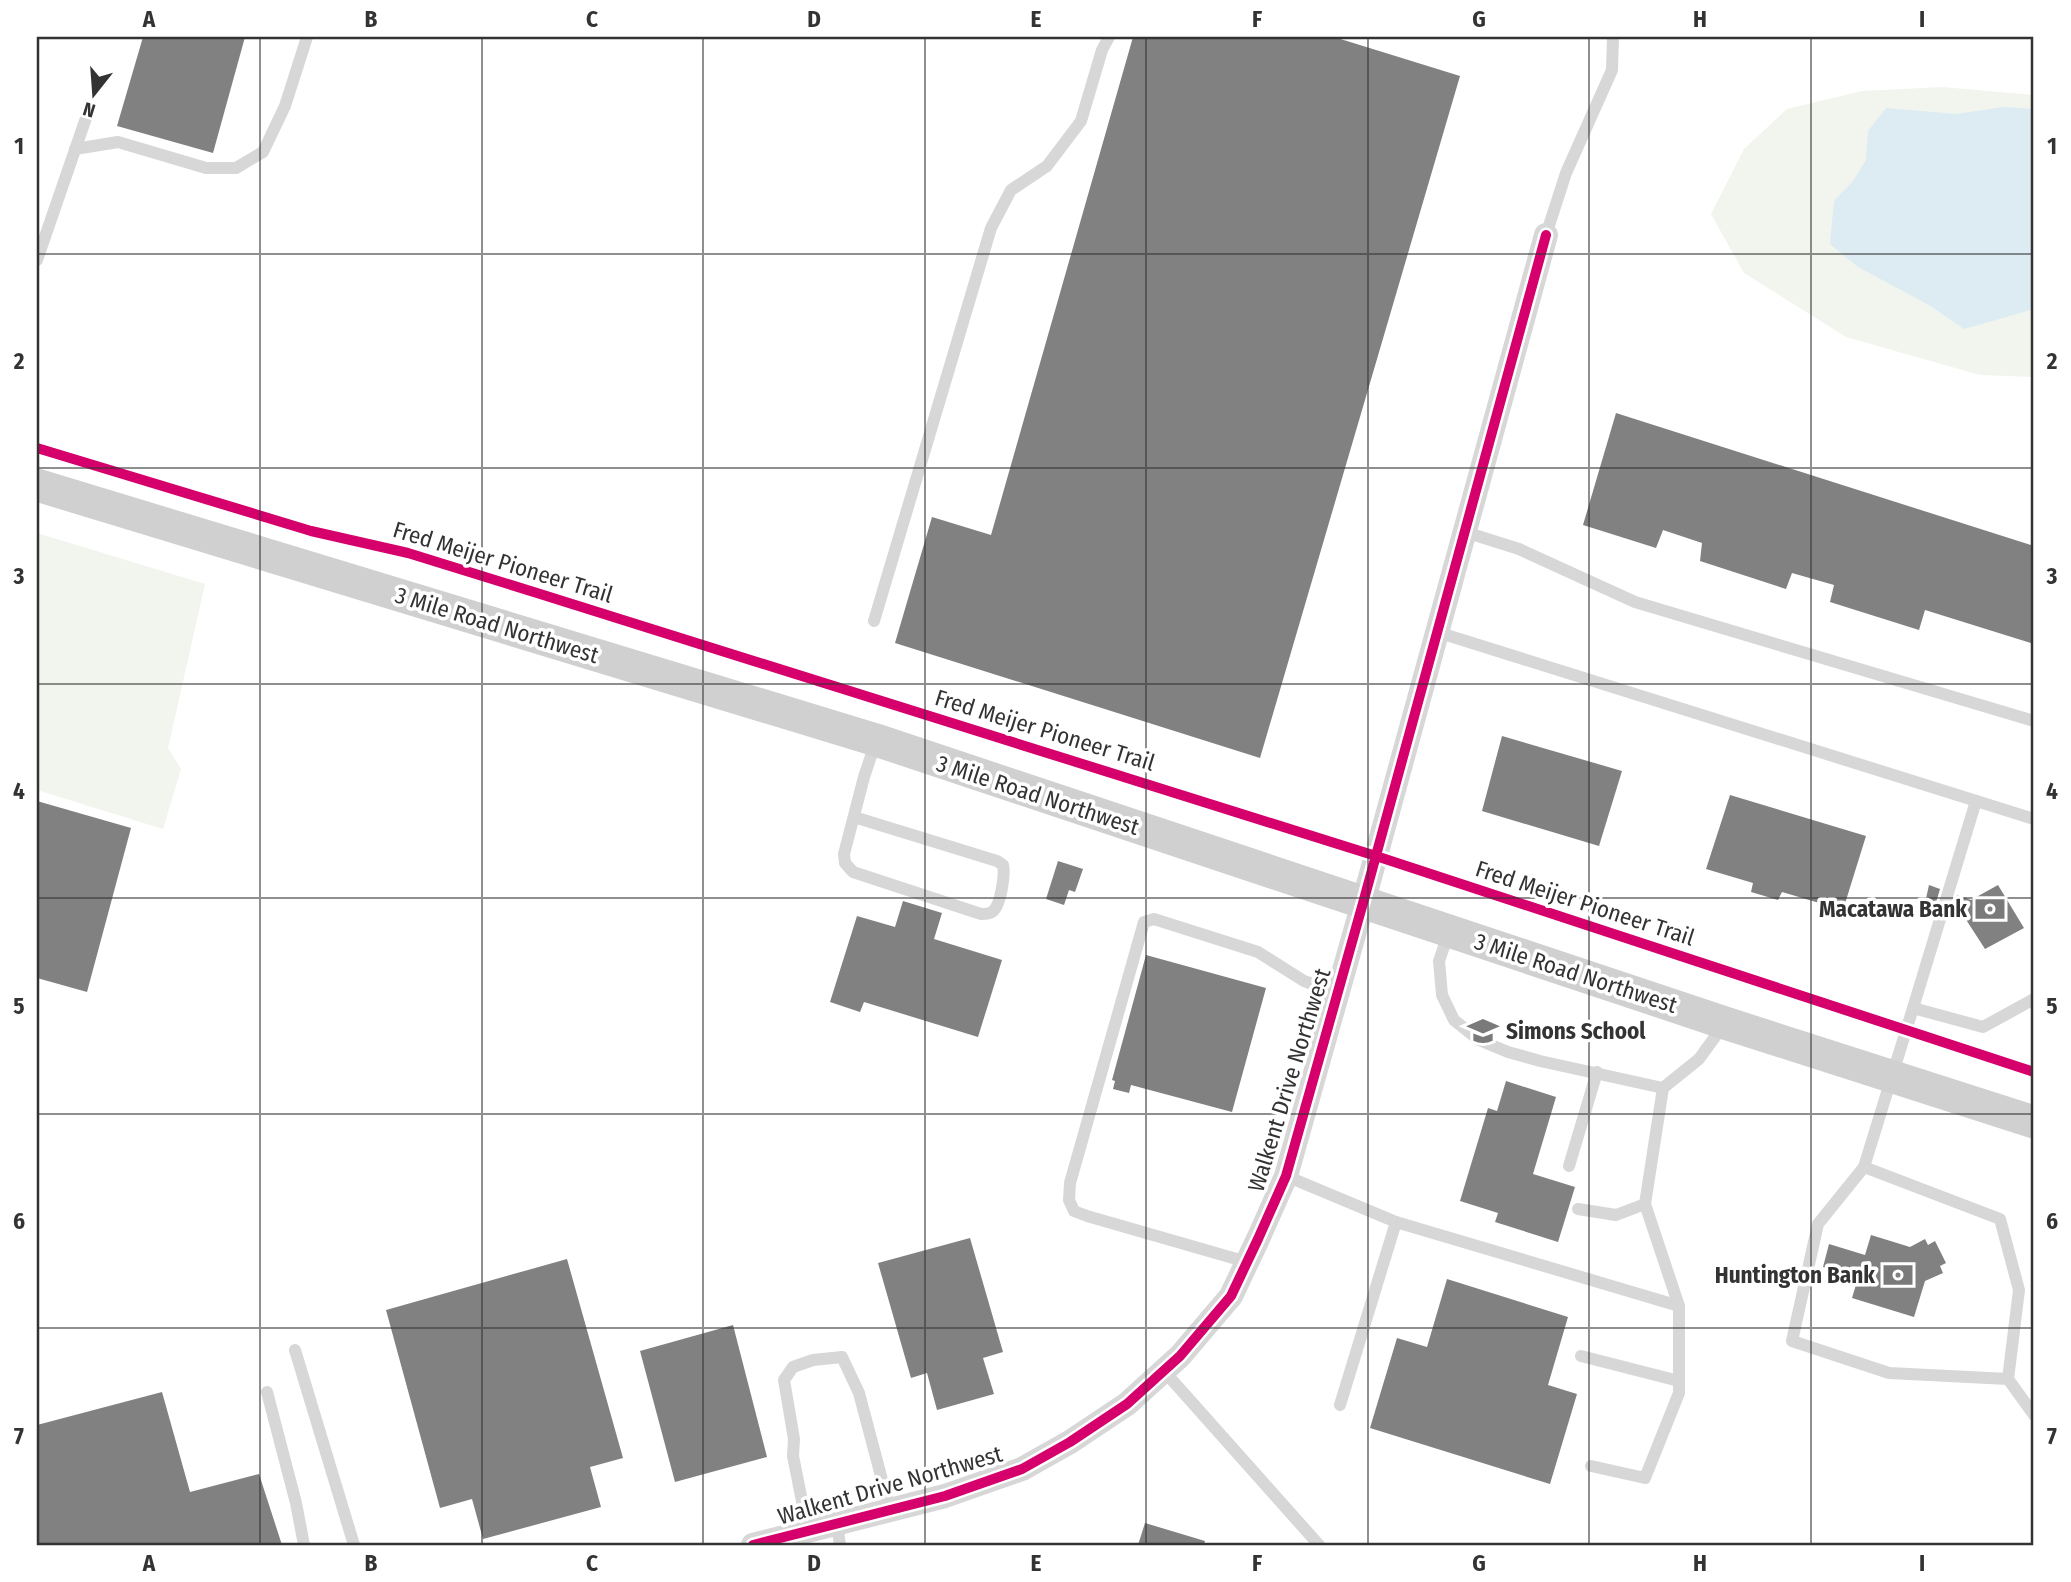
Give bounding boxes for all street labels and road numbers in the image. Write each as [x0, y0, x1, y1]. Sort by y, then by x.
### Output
street label: Fred Meijer Pioneer Trail [390, 515, 616, 609]
street label: 3 Mile Road Northwest [392, 581, 603, 669]
street label: Fred Meijer Pioneer Trail [932, 683, 1158, 777]
street label: 3 Mile Road Northwest [933, 749, 1143, 841]
street label: Fred Meijer Pioneer Trail [1472, 854, 1698, 952]
street label: 3 Mile Road Northwest [1471, 927, 1681, 1019]
street label: Walkent Drive Northwest [1242, 964, 1336, 1195]
street label: Walkent Drive Northwest [775, 1439, 1006, 1530]

